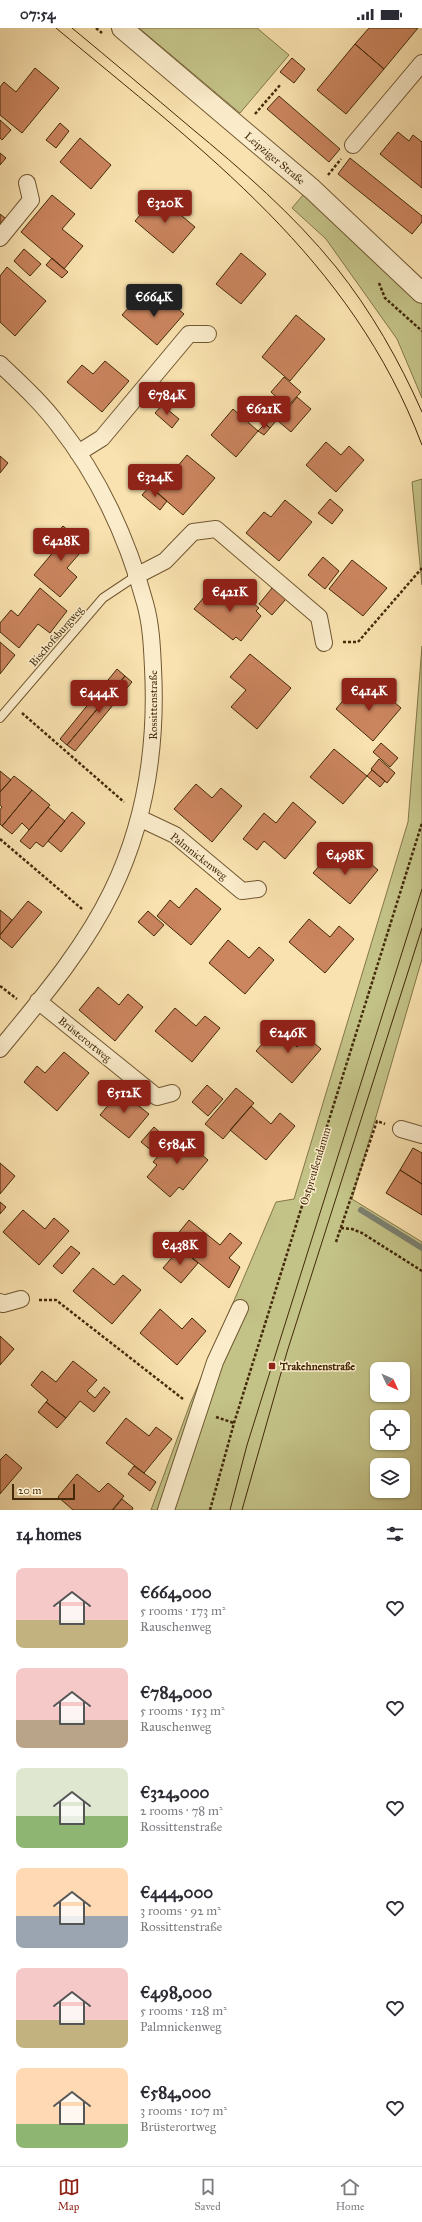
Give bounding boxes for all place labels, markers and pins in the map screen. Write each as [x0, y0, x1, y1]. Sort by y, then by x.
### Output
pin: €320K [137, 190, 193, 224]
pin: €664K [126, 284, 182, 318]
pin: €784K [139, 382, 195, 416]
pin: €621K [236, 396, 292, 430]
pin: €324K [127, 464, 183, 498]
pin: €428K [33, 528, 89, 562]
pin: €421K [202, 579, 258, 613]
pin: €414K [341, 678, 397, 712]
pin: €444K [71, 680, 127, 714]
pin: €498K [317, 842, 373, 876]
pin: €246K [260, 1020, 316, 1054]
pin: €512K [96, 1080, 152, 1114]
pin: €584K [149, 1131, 205, 1165]
pin: €438K [152, 1232, 208, 1266]
place label: Trakehnenstraße [279, 1360, 356, 1373]
marker: Trakehnenstraße [267, 1361, 277, 1371]

